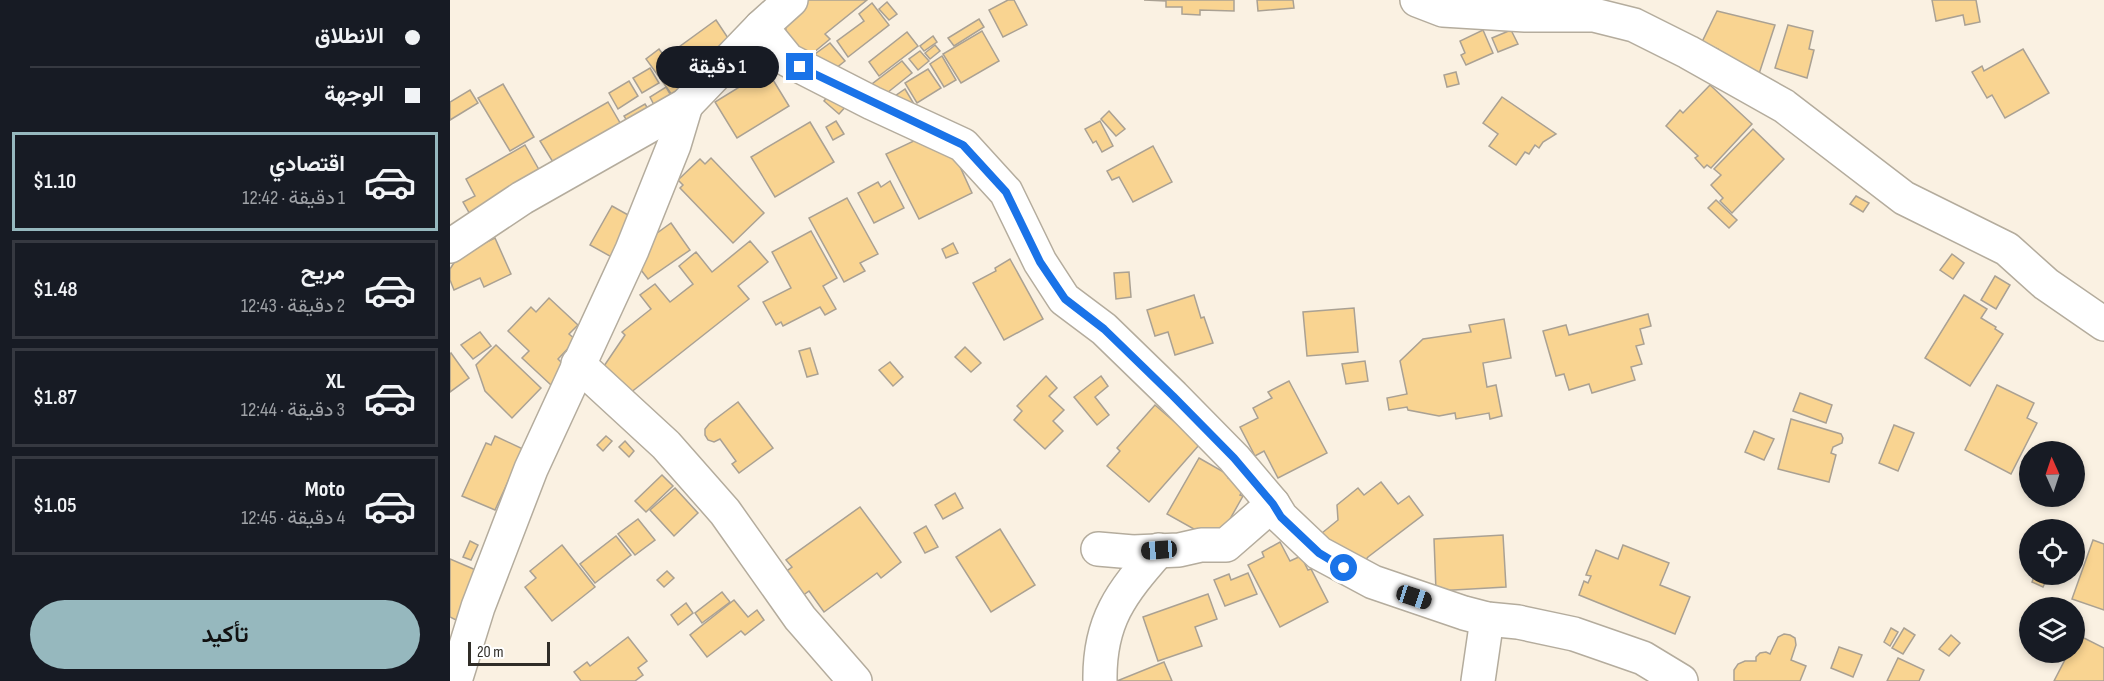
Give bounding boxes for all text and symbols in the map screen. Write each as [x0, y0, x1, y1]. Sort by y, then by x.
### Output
text: الانطلاق [315, 23, 384, 50]
callout: 1 دقيقة [656, 46, 779, 88]
route end [786, 53, 813, 80]
text: 1 دقيقة [689, 55, 746, 79]
text: الوجهة [324, 81, 384, 108]
text: اقتصادي [269, 151, 345, 178]
icon: car [363, 155, 417, 209]
text: $1.10 [33, 168, 76, 195]
text: 1 دقيقة · 12:42 [242, 186, 345, 210]
text: مريح [301, 259, 345, 286]
icon: car [363, 263, 417, 317]
text: $1.48 [33, 276, 78, 303]
text: 2 دقيقة · 12:43 [241, 294, 345, 318]
text: XL [326, 368, 345, 395]
icon: car [363, 371, 417, 425]
text: $1.87 [33, 384, 77, 411]
text: 3 دقيقة · 12:44 [241, 398, 345, 422]
north arrow [2019, 441, 2085, 507]
map controls [2019, 441, 2085, 663]
text: Moto [305, 476, 345, 503]
icon: car [363, 479, 417, 533]
text: $1.05 [33, 492, 77, 519]
text: 4 دقيقة · 12:45 [241, 506, 345, 530]
button: locate [2019, 519, 2085, 585]
car [1140, 540, 1178, 560]
route start [1330, 554, 1357, 581]
car [1394, 583, 1434, 611]
button: layers [2019, 597, 2085, 663]
button: تأكيد [30, 600, 420, 669]
scale bar [468, 639, 550, 666]
text: 20 m [477, 643, 504, 662]

